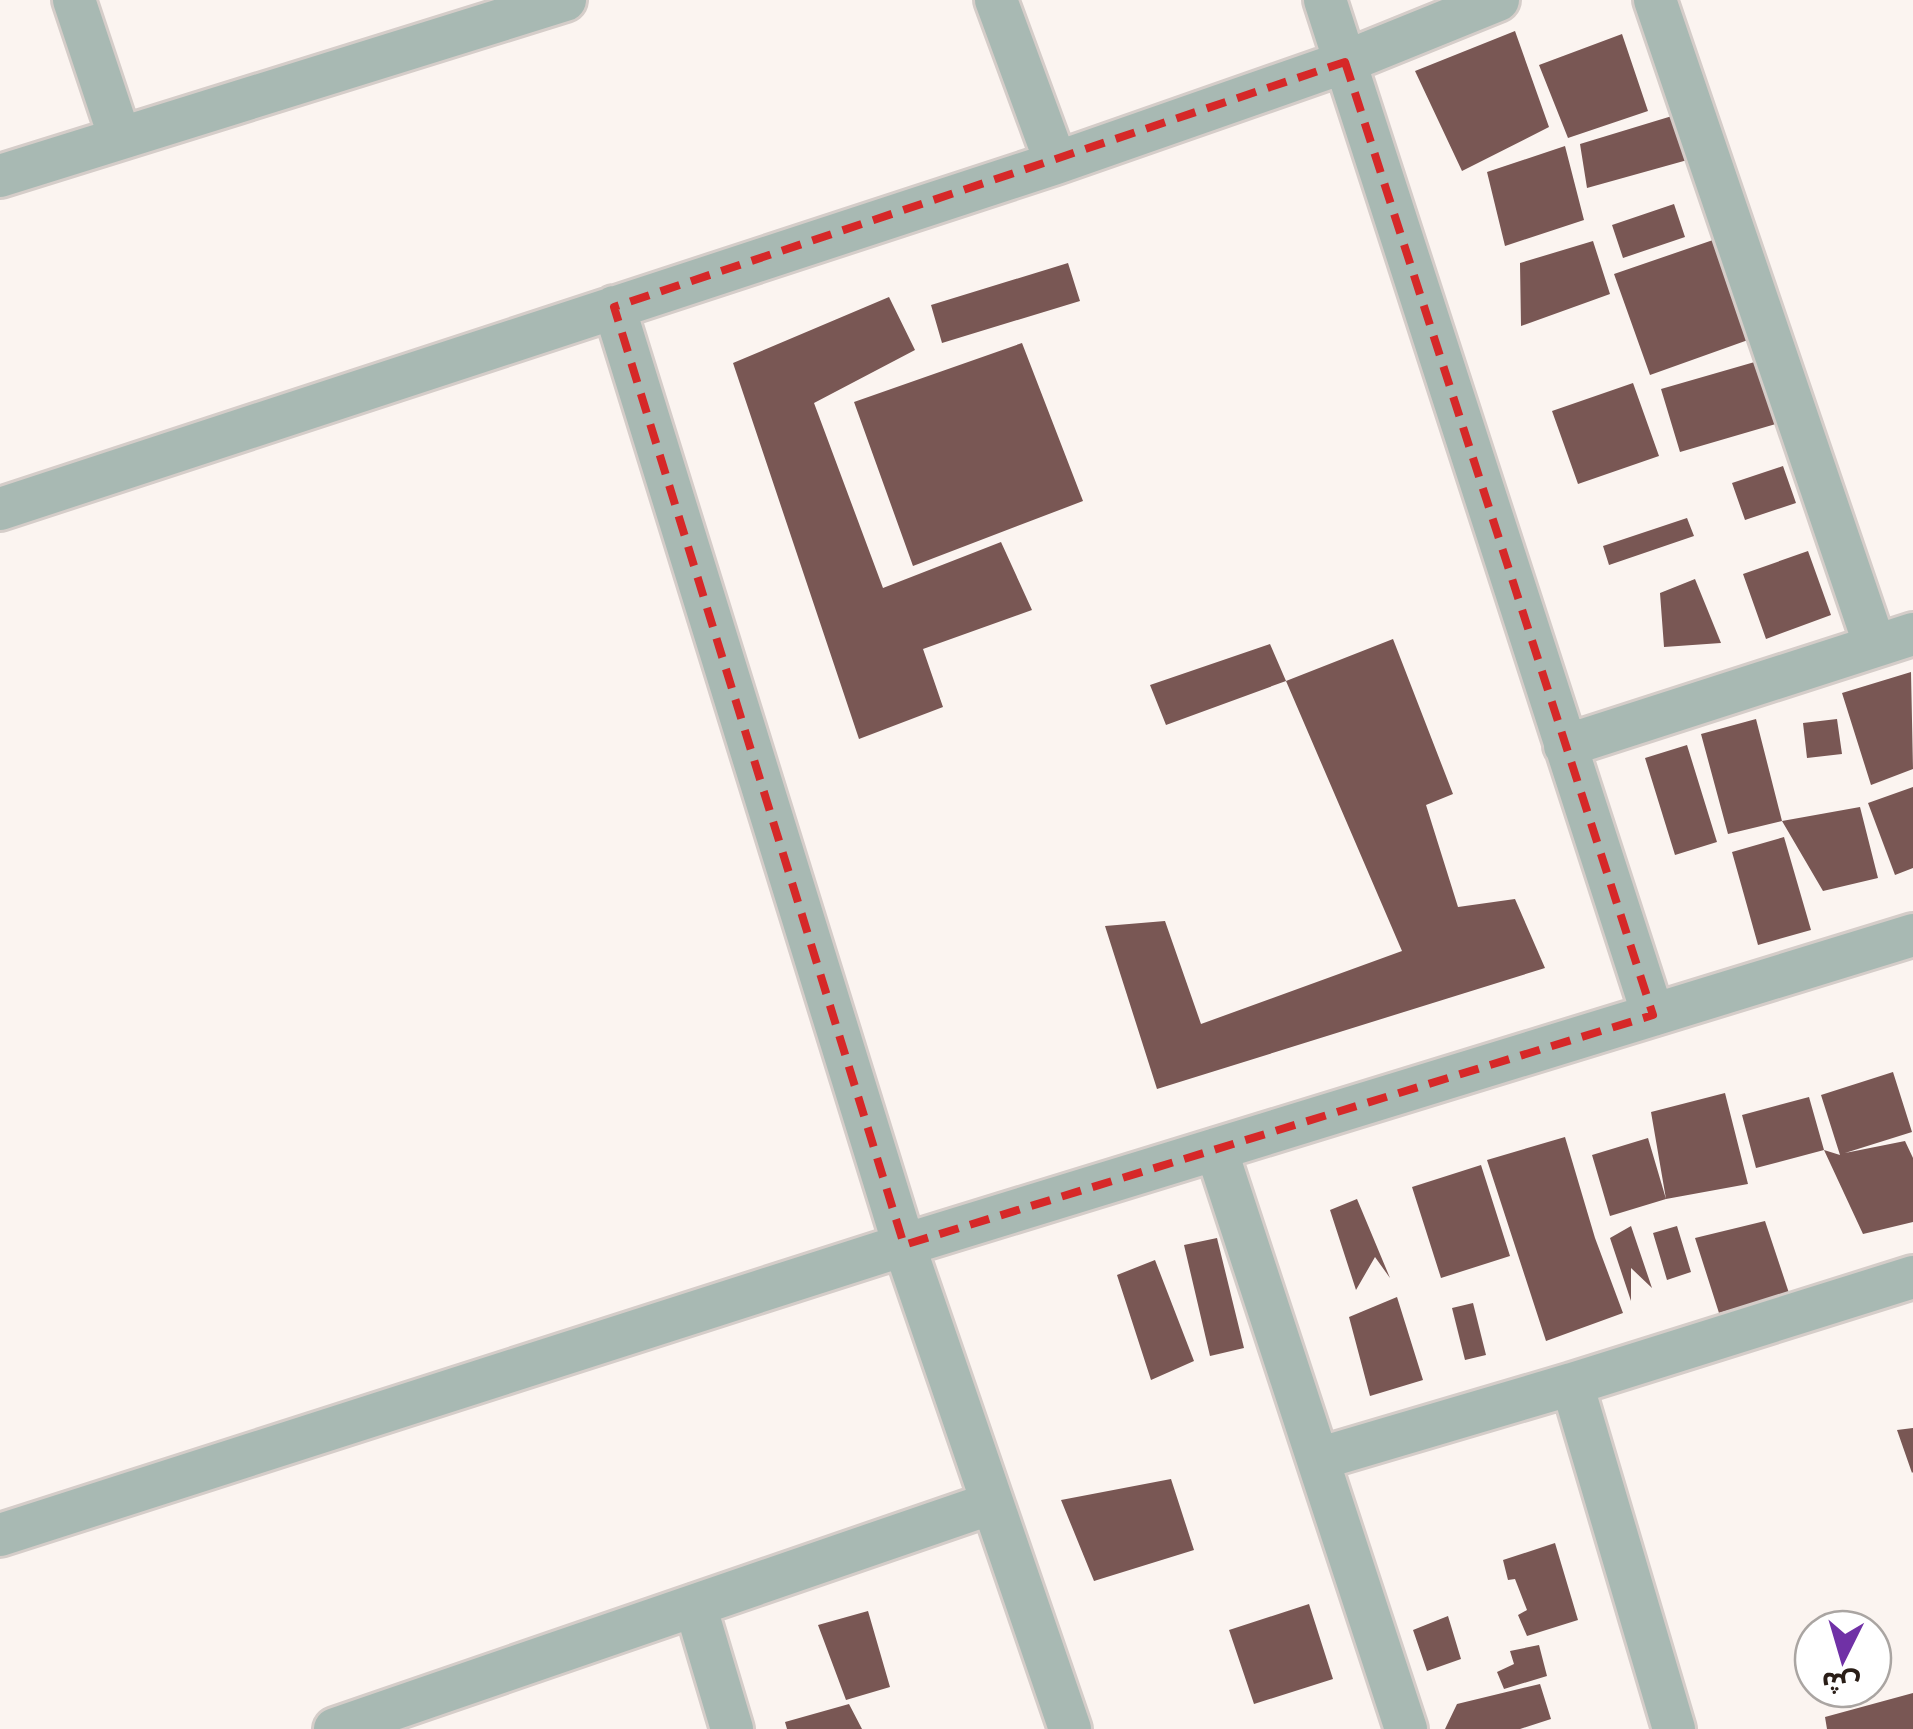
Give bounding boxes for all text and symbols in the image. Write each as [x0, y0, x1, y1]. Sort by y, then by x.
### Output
north arrow [1793, 1609, 1893, 1709]
text: ش [1820, 1666, 1861, 1704]

